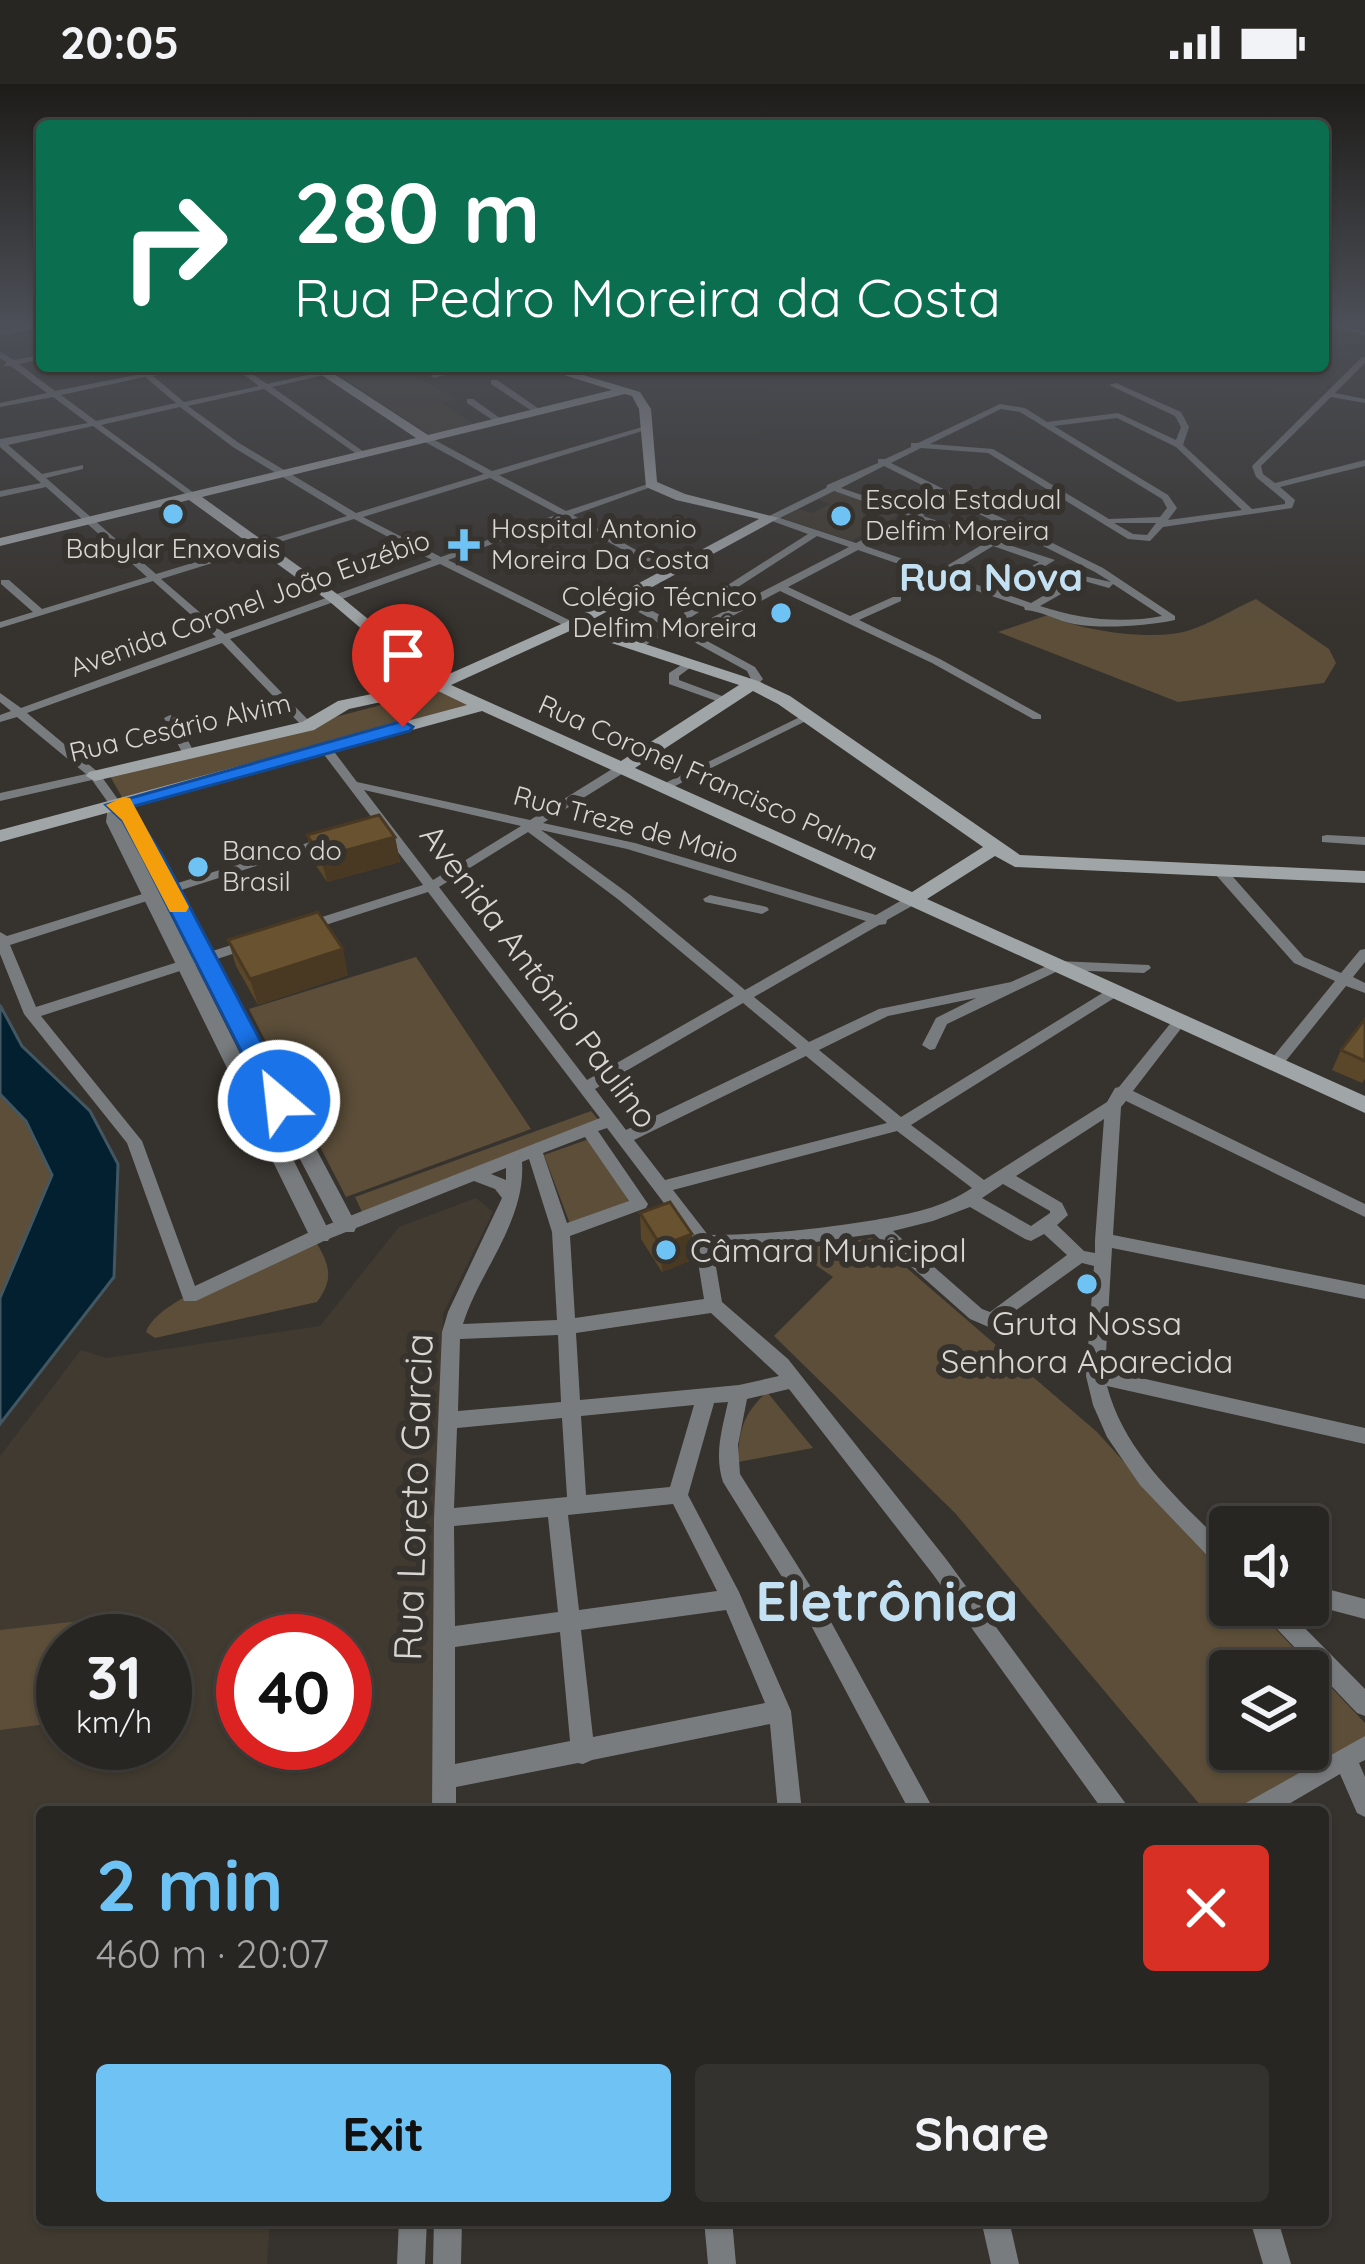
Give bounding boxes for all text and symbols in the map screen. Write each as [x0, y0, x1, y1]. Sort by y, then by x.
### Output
text: 20:05 [60, 14, 179, 70]
text: 280 m [294, 159, 540, 264]
icon: right [96, 168, 252, 324]
text: Rua Pedro Moreira da Costa [294, 263, 1001, 331]
place label: Escola Estadual Delfim Moreira [865, 482, 1061, 547]
marker: Babylar Enxovais [160, 501, 186, 527]
marker: Escola Estadual Delfim Moreira [828, 503, 854, 529]
place label: Hospital Antonio Moreira Da Costa [491, 511, 710, 576]
street label: Avenida Coronel João Euzébio [65, 522, 434, 684]
marker: Hospital Antonio Moreira Da Costa [448, 529, 480, 561]
place label: Babylar Enxovais [66, 531, 280, 565]
district label: Rua Nova [899, 552, 1083, 601]
place label: Colégio Técnico Delfim Moreira [562, 579, 757, 644]
marker: Colégio Técnico Delfim Moreira [768, 600, 794, 626]
pin [352, 604, 454, 727]
icon: arrive [370, 622, 436, 688]
street label: Rua Cesário Alvim [66, 685, 294, 769]
street label: Rua Coronel Francisco Palma [533, 687, 883, 867]
street label: Rua Treze de Maio [510, 778, 743, 870]
street label: Avenida Antônio Paulino [412, 816, 667, 1136]
place label: Banco do Brasil [222, 833, 342, 898]
marker: Banco do Brasil [185, 854, 211, 880]
position arrow [216, 1038, 342, 1164]
place label: Câmara Municipal [690, 1229, 967, 1270]
marker: Câmara Municipal [653, 1237, 679, 1263]
marker: Gruta Nossa Senhora Aparecida [1074, 1271, 1100, 1297]
place label: Gruta Nossa Senhora Aparecida [941, 1302, 1233, 1381]
street label: Rua Loreto Garcia [382, 1332, 443, 1662]
map controls [1209, 1506, 1329, 1770]
button: sound [1209, 1506, 1329, 1626]
district label: Eletrônica [756, 1567, 1018, 1635]
speed limit sign: 40 [216, 1614, 372, 1770]
text: 31 [86, 1639, 142, 1714]
button: layers [1209, 1650, 1329, 1770]
text: km/h [76, 1703, 152, 1741]
text: 2 min [96, 1839, 283, 1929]
button: close [1143, 1845, 1269, 1971]
text: 460 m · 20:07 [96, 1929, 329, 1978]
button: Exit [96, 2064, 671, 2202]
button: Share [695, 2064, 1269, 2202]

